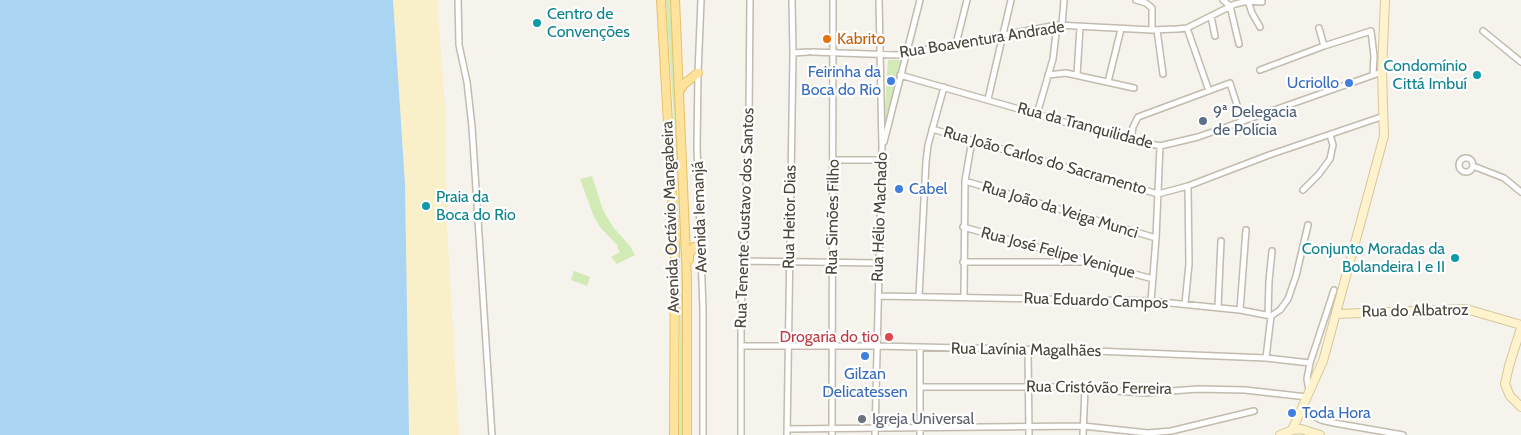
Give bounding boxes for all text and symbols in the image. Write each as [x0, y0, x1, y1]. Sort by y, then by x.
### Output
place label: Centro de Convenções [547, 4, 630, 42]
marker: Centro de Convenções [531, 17, 543, 29]
street label: Rua Boaventura Andrade [898, 17, 1066, 63]
place label: Kabrito [837, 29, 885, 49]
marker: Kabrito [821, 33, 833, 45]
place label: Condomínio Cittá Imbuí [1383, 56, 1467, 94]
place label: Feirinha da Boca do Rio [801, 62, 881, 100]
marker: Condomínio Cittá Imbuí [1471, 69, 1483, 81]
place label: Ucriollo [1287, 73, 1339, 93]
marker: Feirinha da Boca do Rio [885, 75, 897, 87]
marker: Ucriollo [1343, 77, 1355, 89]
street label: Rua da Tranquilidade [1015, 99, 1155, 153]
place label: 9ª Delegacia de Polícia [1213, 102, 1297, 140]
street label: Rua Tenente Gustavo dos Santos [732, 107, 758, 329]
marker: 9ª Delegacia de Polícia [1197, 115, 1209, 127]
street label: Avenida Octávio Mangabeira [658, 121, 684, 313]
street label: Rua João Carlos do Sacramento [941, 123, 1149, 199]
street label: Rua Hélio Machado [868, 152, 892, 282]
street label: Rua Simões Filho [822, 159, 844, 275]
street label: Avenida Iemanjá [688, 161, 712, 273]
street label: Rua Heitor Dias [779, 165, 801, 269]
street label: Rua João da Veiga Munci [980, 177, 1140, 243]
place label: Cabel [909, 179, 947, 199]
marker: Cabel [893, 183, 905, 195]
place label: Praia da Boca do Rio [436, 187, 516, 225]
marker: Praia da Boca do Rio [420, 200, 432, 212]
street label: Rua José Felipe Venique [979, 223, 1137, 283]
place label: Conjunto Moradas da Bolandeira I e II [1302, 239, 1445, 277]
marker: Conjunto Moradas da Bolandeira I e II [1449, 252, 1461, 264]
street label: Rua Eduardo Campos [1023, 289, 1169, 313]
street label: Rua do Albatroz [1361, 300, 1469, 322]
place label: Drogaria do tio [780, 327, 879, 347]
marker: Drogaria do tio [883, 331, 895, 343]
street label: Rua Lavínia Magalhães [951, 339, 1101, 361]
marker: Gilzan Delicatessen [859, 350, 871, 362]
place label: Gilzan Delicatessen [822, 364, 908, 402]
street label: Rua Cristóvão Ferreira [1026, 377, 1172, 399]
place label: Toda Hora [1302, 403, 1371, 423]
marker: Toda Hora [1286, 407, 1298, 419]
place label: Igreja Universal [872, 409, 974, 429]
marker: Igreja Universal [856, 413, 868, 425]

